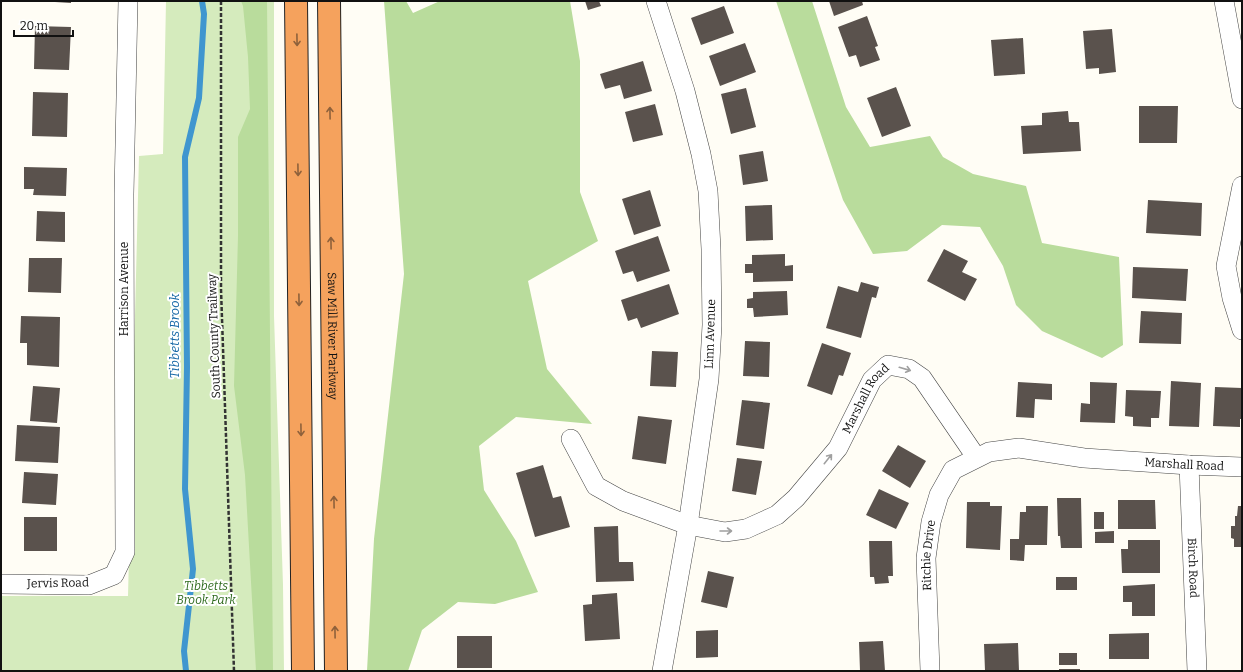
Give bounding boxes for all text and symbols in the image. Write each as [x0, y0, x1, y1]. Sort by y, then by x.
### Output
scale bar [14, 12, 73, 38]
text: 20 m [20, 19, 49, 33]
one-way arrow [293, 33, 301, 46]
one-way arrow [326, 107, 334, 120]
one-way arrow [294, 163, 302, 176]
one-way arrow [327, 237, 335, 250]
street label: Harrison Avenue [117, 242, 131, 336]
street label: Saw Mill River Parkway [325, 272, 340, 400]
street label: South County Trailway [205, 273, 223, 399]
water label: Tibbetts Brook [167, 293, 182, 378]
one-way arrow [296, 293, 303, 306]
street label: Linn Avenue [702, 299, 718, 369]
street label: Marshall Road [839, 361, 892, 436]
one-way arrow [898, 366, 911, 373]
one-way arrow [297, 423, 305, 436]
one-way arrow [824, 454, 833, 465]
street label: Marshall Road [1144, 455, 1224, 473]
one-way arrow [330, 496, 338, 509]
street label: Ritchie Drive [919, 519, 938, 591]
one-way arrow [720, 527, 733, 535]
street label: Birch Road [1185, 538, 1201, 598]
street label: Jervis Road [26, 575, 89, 591]
park label: Tibbetts Brook Park [176, 579, 236, 607]
one-way arrow [331, 626, 339, 639]

